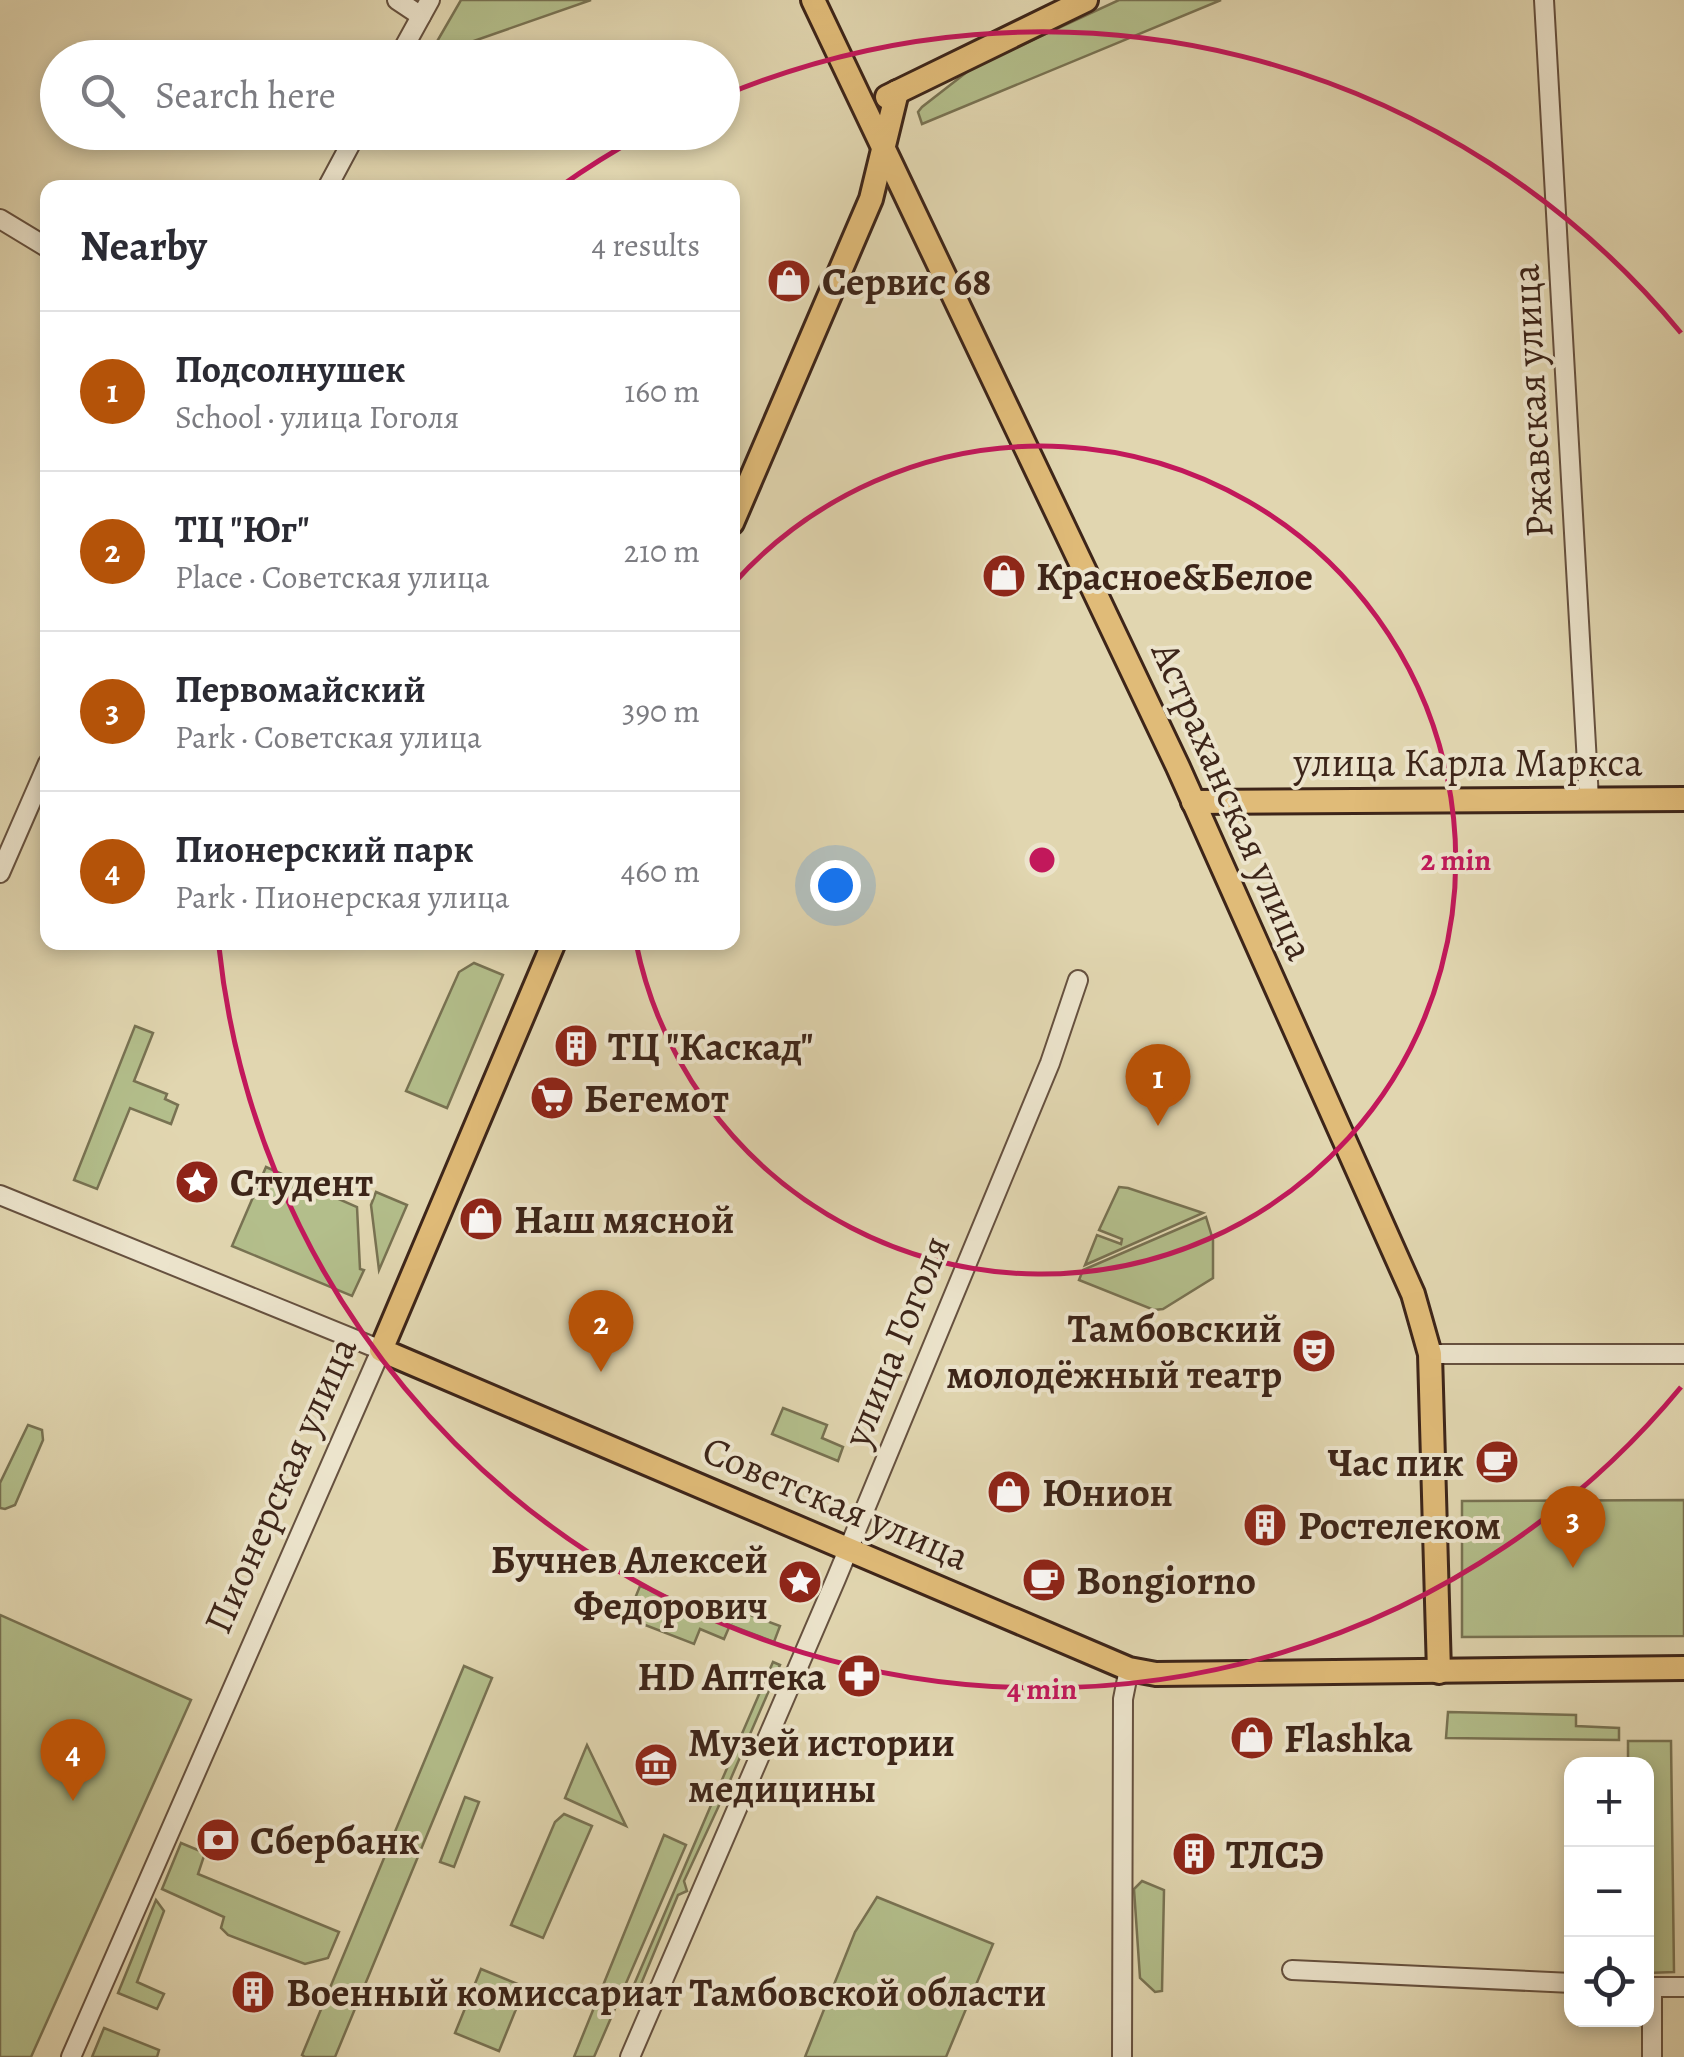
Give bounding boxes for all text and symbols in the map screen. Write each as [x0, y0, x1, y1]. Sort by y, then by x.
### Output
search box [40, 40, 740, 150]
icon: search [75, 68, 130, 123]
text: Search here [155, 69, 336, 121]
text: Nearby [80, 217, 207, 274]
text: 4 results [591, 223, 700, 267]
place label: Сервис 68 [822, 254, 991, 309]
shop icon: Сервис 68 [766, 258, 812, 304]
street label: Ржавская улица [1497, 262, 1567, 539]
text: Подсолнушек [175, 343, 405, 395]
text: 1 [107, 369, 118, 413]
text: 160 m [624, 369, 700, 413]
text: School · улица Гоголя [175, 395, 459, 439]
text: ТЦ "Юг" [175, 503, 310, 555]
text: 2 [105, 529, 120, 573]
text: 210 m [624, 529, 700, 573]
place label: Красное&Белое [1036, 549, 1313, 604]
shop icon: Красное&Белое [981, 553, 1027, 599]
text: Place · Советская улица [175, 555, 489, 599]
street label: Астраханская улица [1138, 632, 1328, 969]
text: Первомайский [175, 663, 426, 715]
text: 3 [106, 689, 119, 733]
text: 390 m [622, 689, 700, 733]
text: Park · Советская улица [175, 715, 482, 759]
street label: улица Карла Маркса [1292, 735, 1643, 790]
text: Пионерский парк [175, 823, 474, 875]
text: 2 min [1421, 840, 1491, 880]
centre of rings [1024, 842, 1060, 878]
text: 4 [105, 849, 120, 893]
text: 460 m [621, 849, 700, 893]
your location [810, 860, 861, 911]
text: Park · Пионерская улица [175, 875, 510, 919]
place label: ТЦ "Каскад" [608, 1019, 813, 1074]
building icon: ТЦ "Каскад" [553, 1023, 599, 1069]
pin: 1 [1126, 1044, 1190, 1126]
place label: Бегемот [584, 1071, 729, 1126]
supermarket icon: Бегемот [529, 1075, 575, 1121]
place label: Студент [230, 1155, 373, 1210]
place icon: Студент [174, 1159, 220, 1205]
place label: Наш мясной [514, 1192, 735, 1247]
shop icon: Наш мясной [458, 1196, 504, 1242]
street label: улица Гоголя [828, 1227, 963, 1456]
pin: 2 [568, 1290, 634, 1372]
place label: Тамбовский молодёжный театр [946, 1301, 1282, 1402]
street label: Пионерская улица [190, 1327, 370, 1642]
theatre icon: Тамбовский молодёжный театр [1291, 1328, 1337, 1374]
street label: Советская улица [694, 1422, 978, 1584]
place label: Час пик [1327, 1435, 1464, 1490]
cafe icon: Час пик [1474, 1439, 1520, 1485]
place label: Юнион [1042, 1465, 1173, 1520]
shop icon: Юнион [986, 1469, 1032, 1515]
pin: 3 [1540, 1486, 1606, 1568]
place label: Ростелеком [1298, 1498, 1501, 1553]
building icon: Ростелеком [1242, 1502, 1288, 1548]
place label: Бучнев Алексей Федорович [491, 1532, 768, 1633]
place label: Bongiorno [1076, 1553, 1256, 1608]
cafe icon: Bongiorno [1021, 1557, 1067, 1603]
place icon: Бучнев Алексей Федорович [777, 1559, 823, 1605]
place label: HD Аптека [637, 1649, 826, 1704]
pharmacy icon: HD Аптека [836, 1653, 882, 1699]
text: 4 min [1007, 1669, 1077, 1709]
place label: Flashka [1284, 1711, 1414, 1766]
place label: Музей истории медицины [688, 1715, 955, 1816]
shop icon: Flashka [1229, 1715, 1275, 1761]
pin: 4 [40, 1718, 106, 1801]
museum icon: Музей истории медицины [633, 1742, 679, 1788]
map controls [1564, 1757, 1654, 2027]
button: + [1564, 1757, 1654, 1847]
place label: Сбербанк [250, 1813, 420, 1868]
bank icon: Сбербанк [195, 1817, 241, 1863]
place label: ТЛСЭ [1226, 1827, 1324, 1882]
building icon: ТЛСЭ [1171, 1831, 1217, 1877]
button: − [1564, 1847, 1654, 1937]
button: locate [1564, 1937, 1654, 2027]
place label: Военный комиссариат Тамбовской области [286, 1965, 1046, 2020]
building icon: Военный комиссариат Тамбовской области [230, 1969, 276, 2015]

